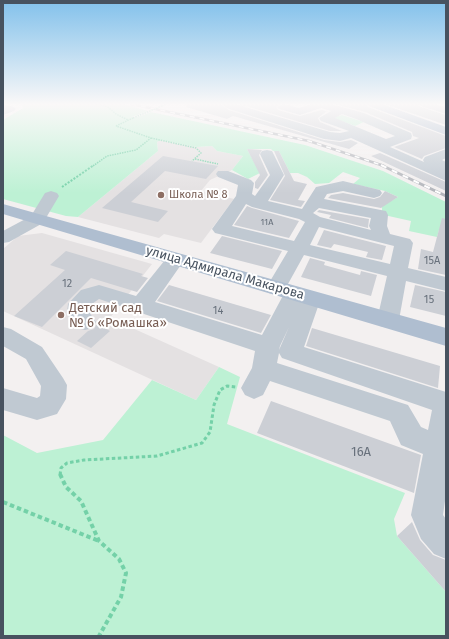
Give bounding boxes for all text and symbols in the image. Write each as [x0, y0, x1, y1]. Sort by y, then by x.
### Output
place label: Школа № 8 [169, 188, 228, 202]
marker: Школа № 8 [156, 190, 166, 200]
house number: 11А [261, 217, 273, 227]
street label: улица Адмирала Макарова [144, 243, 306, 303]
house number: 15А [424, 254, 440, 268]
house number: 12 [62, 277, 72, 291]
house number: 15 [424, 293, 434, 307]
place label: Детский сад № 6 «Ромашка» [69, 300, 167, 331]
house number: 14 [213, 304, 223, 318]
marker: Детский сад № 6 «Ромашка» [56, 310, 66, 320]
house number: 16А [351, 444, 371, 460]

